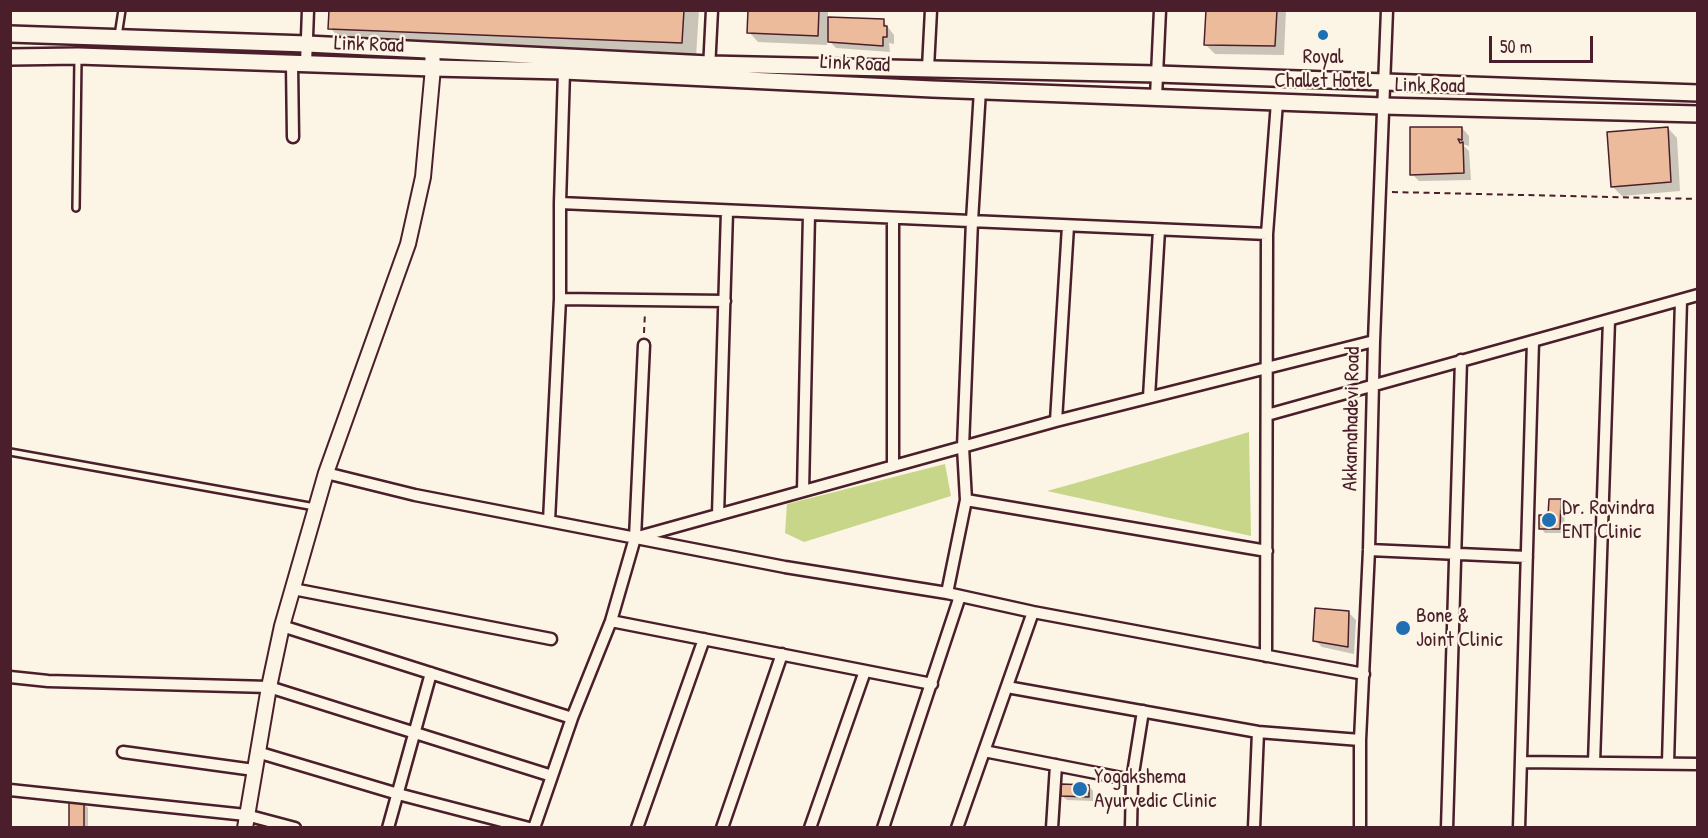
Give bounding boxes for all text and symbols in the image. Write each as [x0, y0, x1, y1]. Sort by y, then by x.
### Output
scale bar [1492, 24, 1596, 62]
marker: Royal Challet Hotel [1316, 28, 1330, 42]
street label: Link Road [334, 31, 404, 59]
text: 50 m [1500, 34, 1532, 59]
place label: Royal Challet Hotel [1274, 44, 1372, 94]
street label: Link Road [819, 50, 891, 78]
street label: Link Road [1395, 73, 1465, 99]
street label: Akkamahadevi Road [1338, 347, 1366, 491]
place label: Dr. Ravindra ENT Clinic [1562, 495, 1654, 545]
marker: Dr. Ravindra ENT Clinic [1540, 511, 1558, 529]
place label: Bone & Joint Clinic [1416, 603, 1503, 653]
marker: Bone & Joint Clinic [1394, 619, 1412, 637]
place label: Yogakshema Ayurvedic Clinic [1094, 764, 1216, 814]
marker: Yogakshema Ayurvedic Clinic [1071, 780, 1089, 798]

